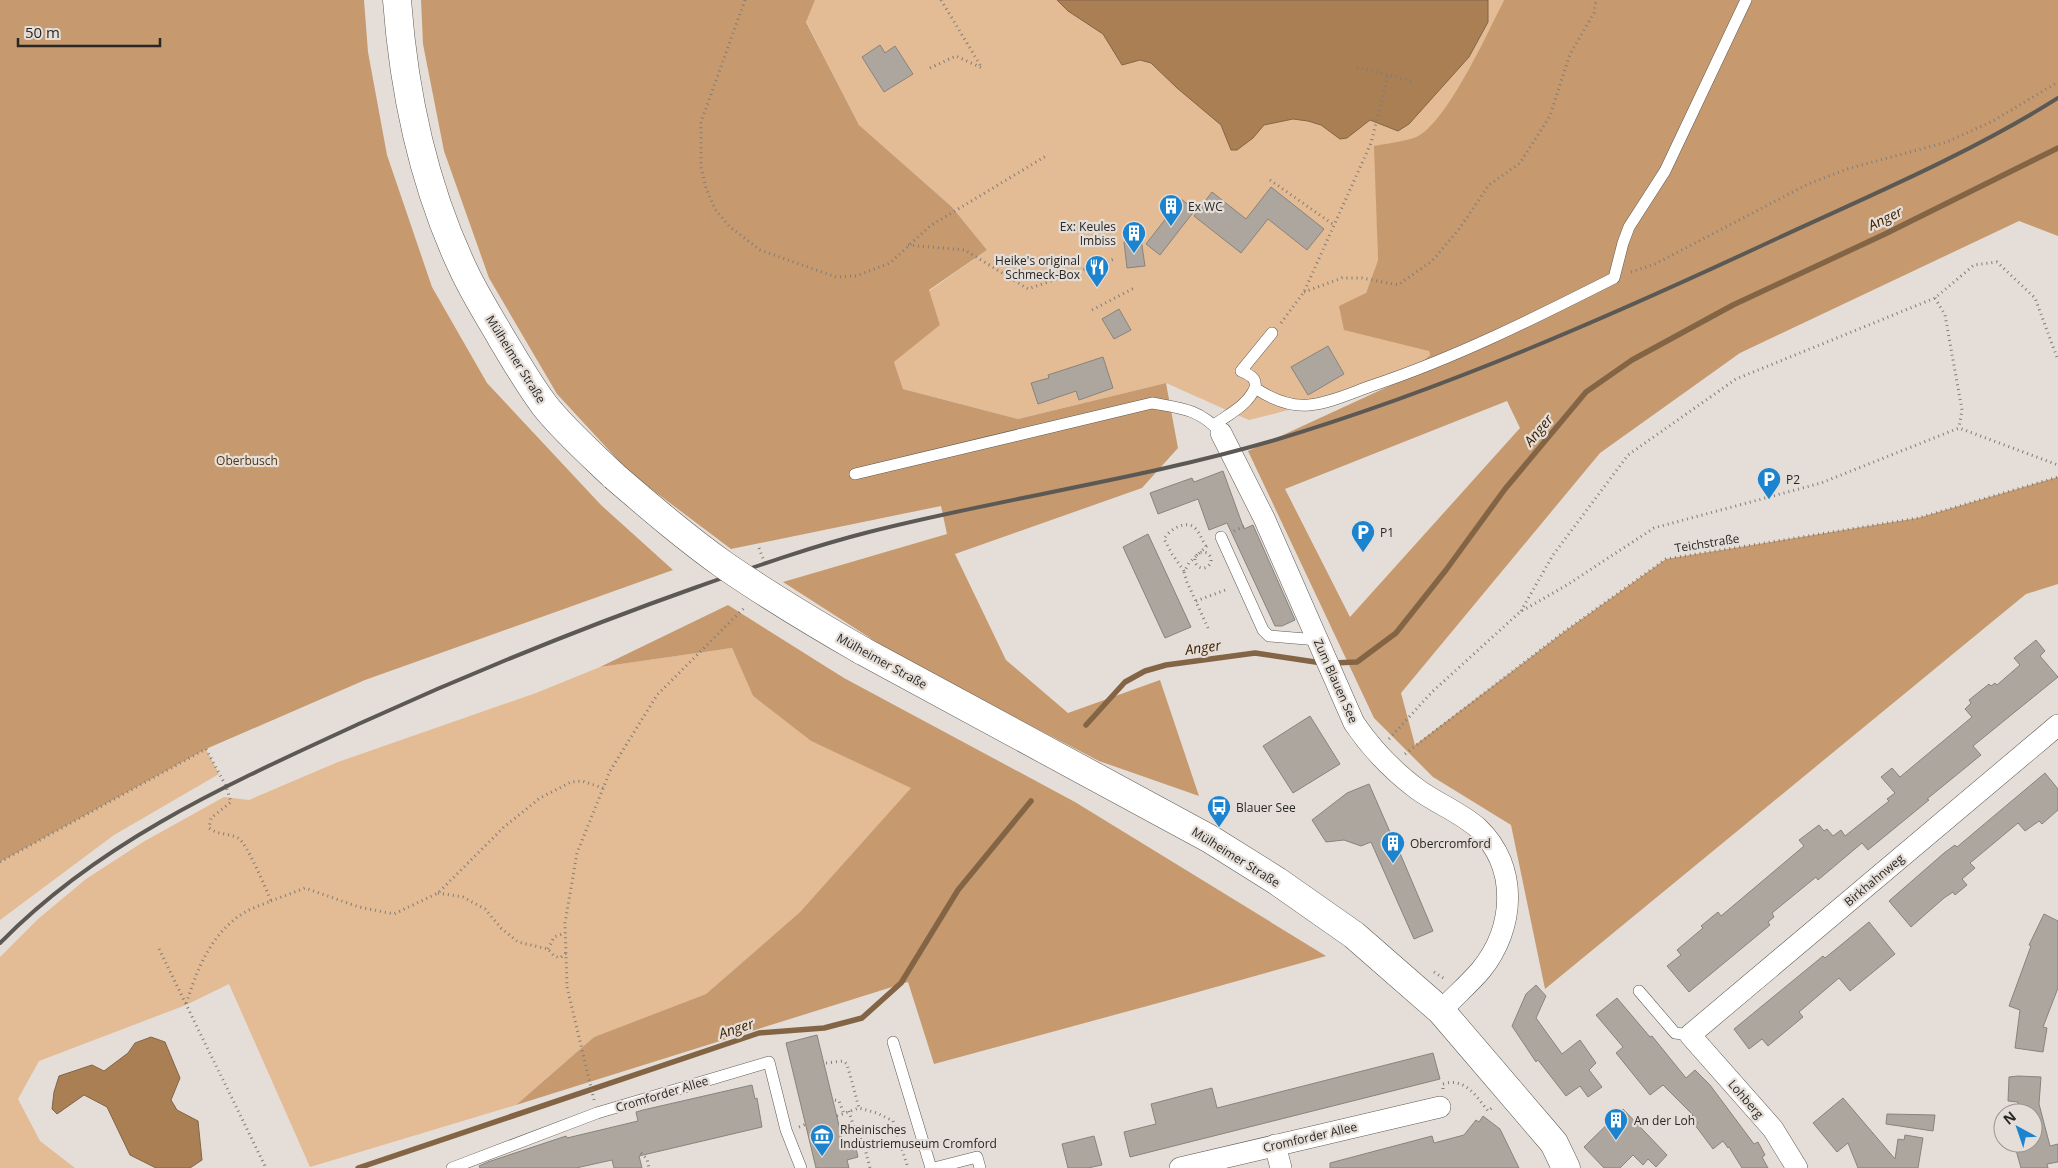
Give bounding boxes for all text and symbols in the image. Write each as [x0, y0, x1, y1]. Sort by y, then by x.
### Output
scale bar [18, 15, 160, 47]
text: 50 m [25, 22, 60, 42]
building icon: Ex WC [1158, 193, 1184, 227]
place label: Ex WC [1188, 198, 1223, 215]
water label: Anger [1864, 201, 1906, 235]
place label: Ex: Keules Imbiss [1060, 218, 1116, 249]
building icon: Ex: Keules Imbiss [1121, 220, 1147, 254]
place label: Heike's original Schmeck-Box [995, 252, 1081, 283]
restaurant icon: Heike's original Schmeck-Box [1084, 254, 1110, 288]
street label: Mülheimer Straße [482, 312, 550, 406]
water label: Anger [1519, 410, 1557, 451]
park label: Oberbusch [216, 452, 278, 469]
parking icon: P2 [1756, 466, 1782, 500]
place label: P2 [1786, 471, 1800, 488]
parking icon: P1 [1350, 519, 1376, 553]
place label: P1 [1380, 524, 1394, 541]
street label: Teichstraße [1673, 529, 1741, 557]
street label: Mülheimer Straße [834, 629, 930, 693]
water label: Anger [1183, 635, 1222, 659]
street label: Zum Blauen See [1310, 636, 1362, 726]
bus stop icon: Blauer See [1206, 794, 1232, 828]
place label: Blauer See [1236, 799, 1296, 816]
street label: Mülheimer Straße [1189, 823, 1283, 891]
building icon: Obercromford [1380, 830, 1406, 864]
place label: Obercromford [1410, 835, 1491, 852]
street label: Birkhahnweg [1840, 850, 1908, 910]
water label: Anger [715, 1013, 756, 1043]
street label: Cromforder Allee [614, 1072, 711, 1116]
street label: Lohberg [1724, 1076, 1768, 1122]
north arrow [1993, 1103, 2043, 1153]
building icon: An der Loh [1603, 1107, 1629, 1141]
text: N [1999, 1107, 2020, 1129]
place label: An der Loh [1634, 1112, 1695, 1129]
street label: Cromforder Allee [1261, 1118, 1359, 1156]
place label: Rheinisches Industriemuseum Cromford [840, 1121, 997, 1152]
museum icon: Rheinisches Industriemuseum Cromford [809, 1123, 835, 1157]

